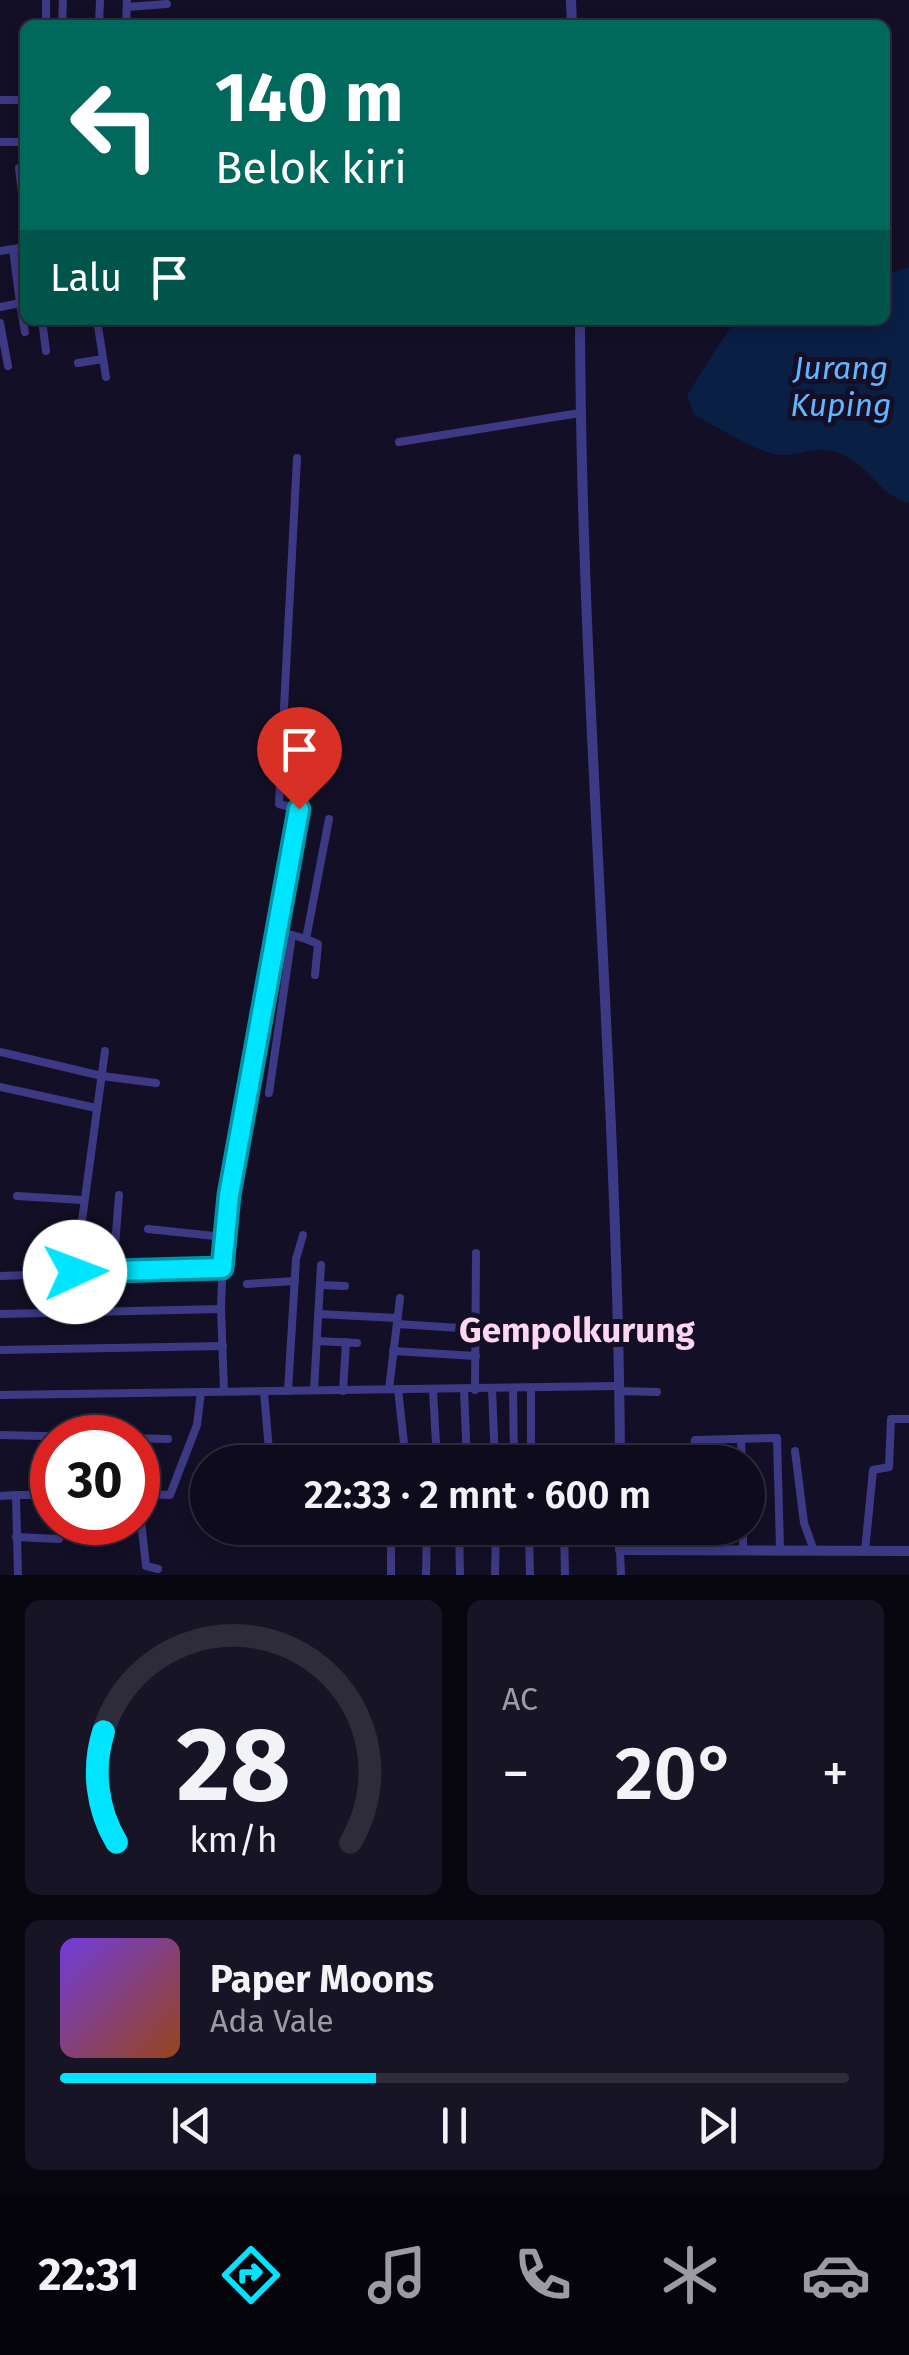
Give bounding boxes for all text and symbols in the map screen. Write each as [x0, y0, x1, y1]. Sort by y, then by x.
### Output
text: 140 m [215, 56, 404, 140]
icon: left [50, 60, 180, 190]
text: Belok kiri [215, 141, 407, 195]
icon: arrive [142, 250, 197, 305]
text: Lalu [50, 255, 122, 301]
water label: Jurang Kuping [790, 349, 892, 424]
pin [257, 707, 342, 810]
icon: arrive [272, 722, 327, 777]
position arrow [23, 1220, 127, 1324]
district label: Gempolkurung [459, 1309, 696, 1351]
speed limit sign: 30 [30, 1415, 160, 1545]
text: 22:33 · 2 mnt · 600 m [304, 1472, 651, 1518]
text: AC [502, 1680, 538, 1718]
text: 28 [176, 1703, 291, 1828]
text: 20° [615, 1729, 736, 1819]
text: − [502, 1741, 530, 1807]
text: + [822, 1741, 849, 1807]
text: km/h [189, 1819, 278, 1861]
text: Paper Moons [210, 1956, 434, 2002]
text: Ada Vale [210, 2002, 334, 2040]
icon: previous [164, 2098, 219, 2153]
icon: pause [427, 2098, 482, 2153]
icon: next [690, 2098, 745, 2153]
icon: directions [216, 2240, 286, 2310]
icon: music [362, 2240, 432, 2310]
icon: phone [508, 2240, 578, 2310]
icon: climate [655, 2240, 725, 2310]
icon: car [801, 2240, 871, 2310]
text: 22:31 [38, 2248, 139, 2302]

